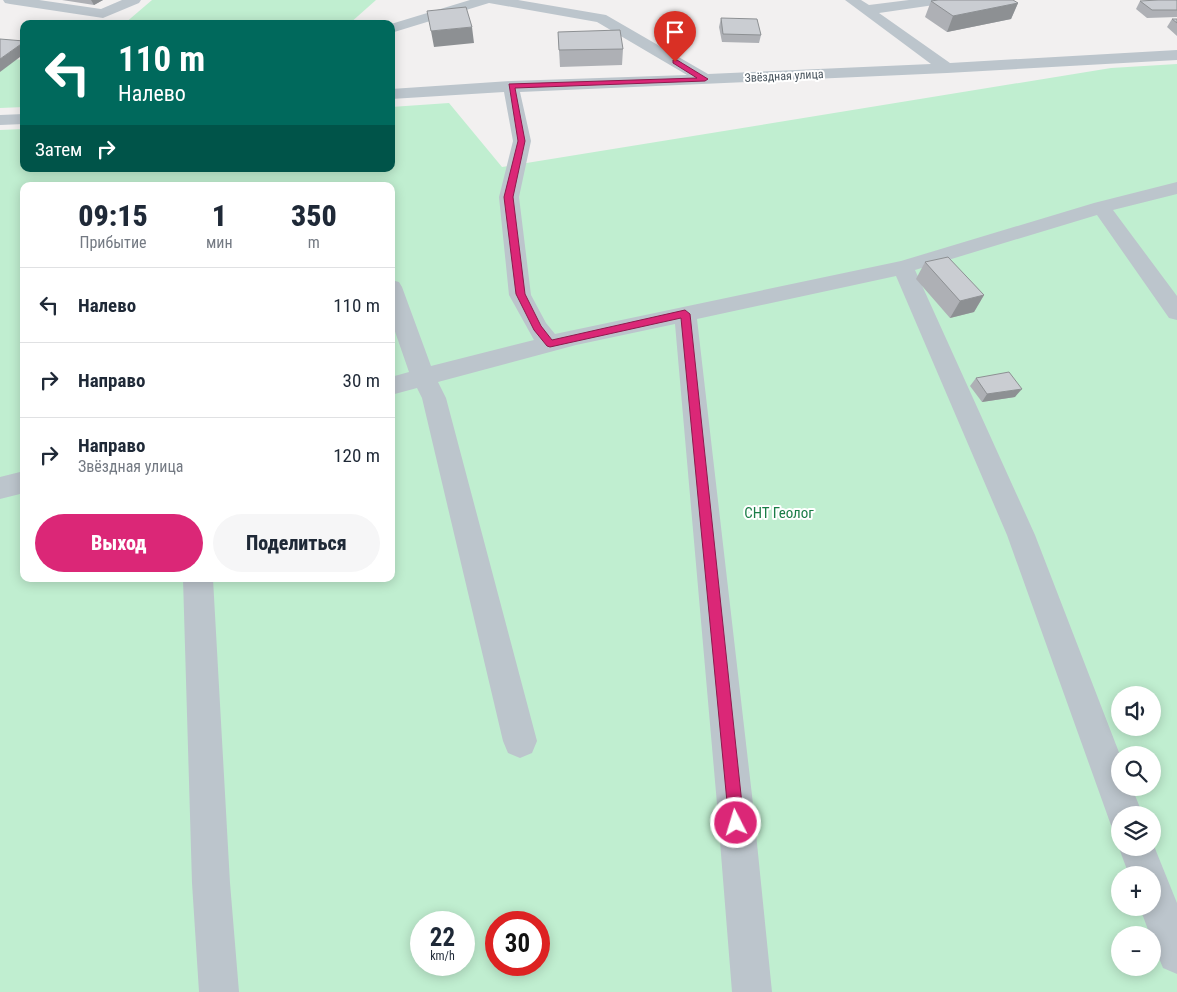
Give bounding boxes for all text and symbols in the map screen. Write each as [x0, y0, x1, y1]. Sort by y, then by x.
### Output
pin [654, 11, 696, 62]
icon: arrive [661, 18, 689, 46]
text: 110 m [118, 39, 205, 80]
icon: left [35, 40, 100, 105]
street label: Звёздная улица [744, 67, 824, 85]
text: Налево [118, 81, 186, 106]
icon: right [92, 135, 120, 163]
text: Затем [35, 138, 82, 161]
text: 09:15 [78, 198, 148, 233]
text: 1 [212, 198, 227, 233]
text: 350 [291, 198, 337, 233]
text: Прибытие [79, 233, 147, 252]
text: мин [206, 233, 233, 252]
text: m [308, 233, 320, 252]
icon: left [35, 291, 63, 319]
text: Налево [78, 294, 136, 317]
text: 110 m [333, 294, 380, 317]
icon: right [35, 366, 63, 394]
text: Направо [78, 369, 145, 392]
text: 30 m [343, 369, 380, 392]
text: Направо [78, 434, 145, 457]
icon: right [35, 441, 63, 469]
text: 120 m [333, 444, 380, 467]
text: Звёздная улица [78, 457, 183, 476]
park label: СНТ Геолог [744, 504, 814, 522]
button: Выход [35, 514, 203, 572]
button: Поделиться [213, 514, 380, 572]
map controls [1111, 686, 1161, 976]
button: sound [1111, 686, 1161, 736]
button: search [1111, 746, 1161, 796]
position arrow [709, 796, 761, 848]
button: layers [1111, 806, 1161, 856]
button: + [1111, 866, 1161, 916]
speed limit sign: 30 [485, 911, 550, 976]
text: 22 [430, 923, 455, 952]
button: − [1111, 926, 1161, 976]
text: km/h [430, 949, 455, 963]

